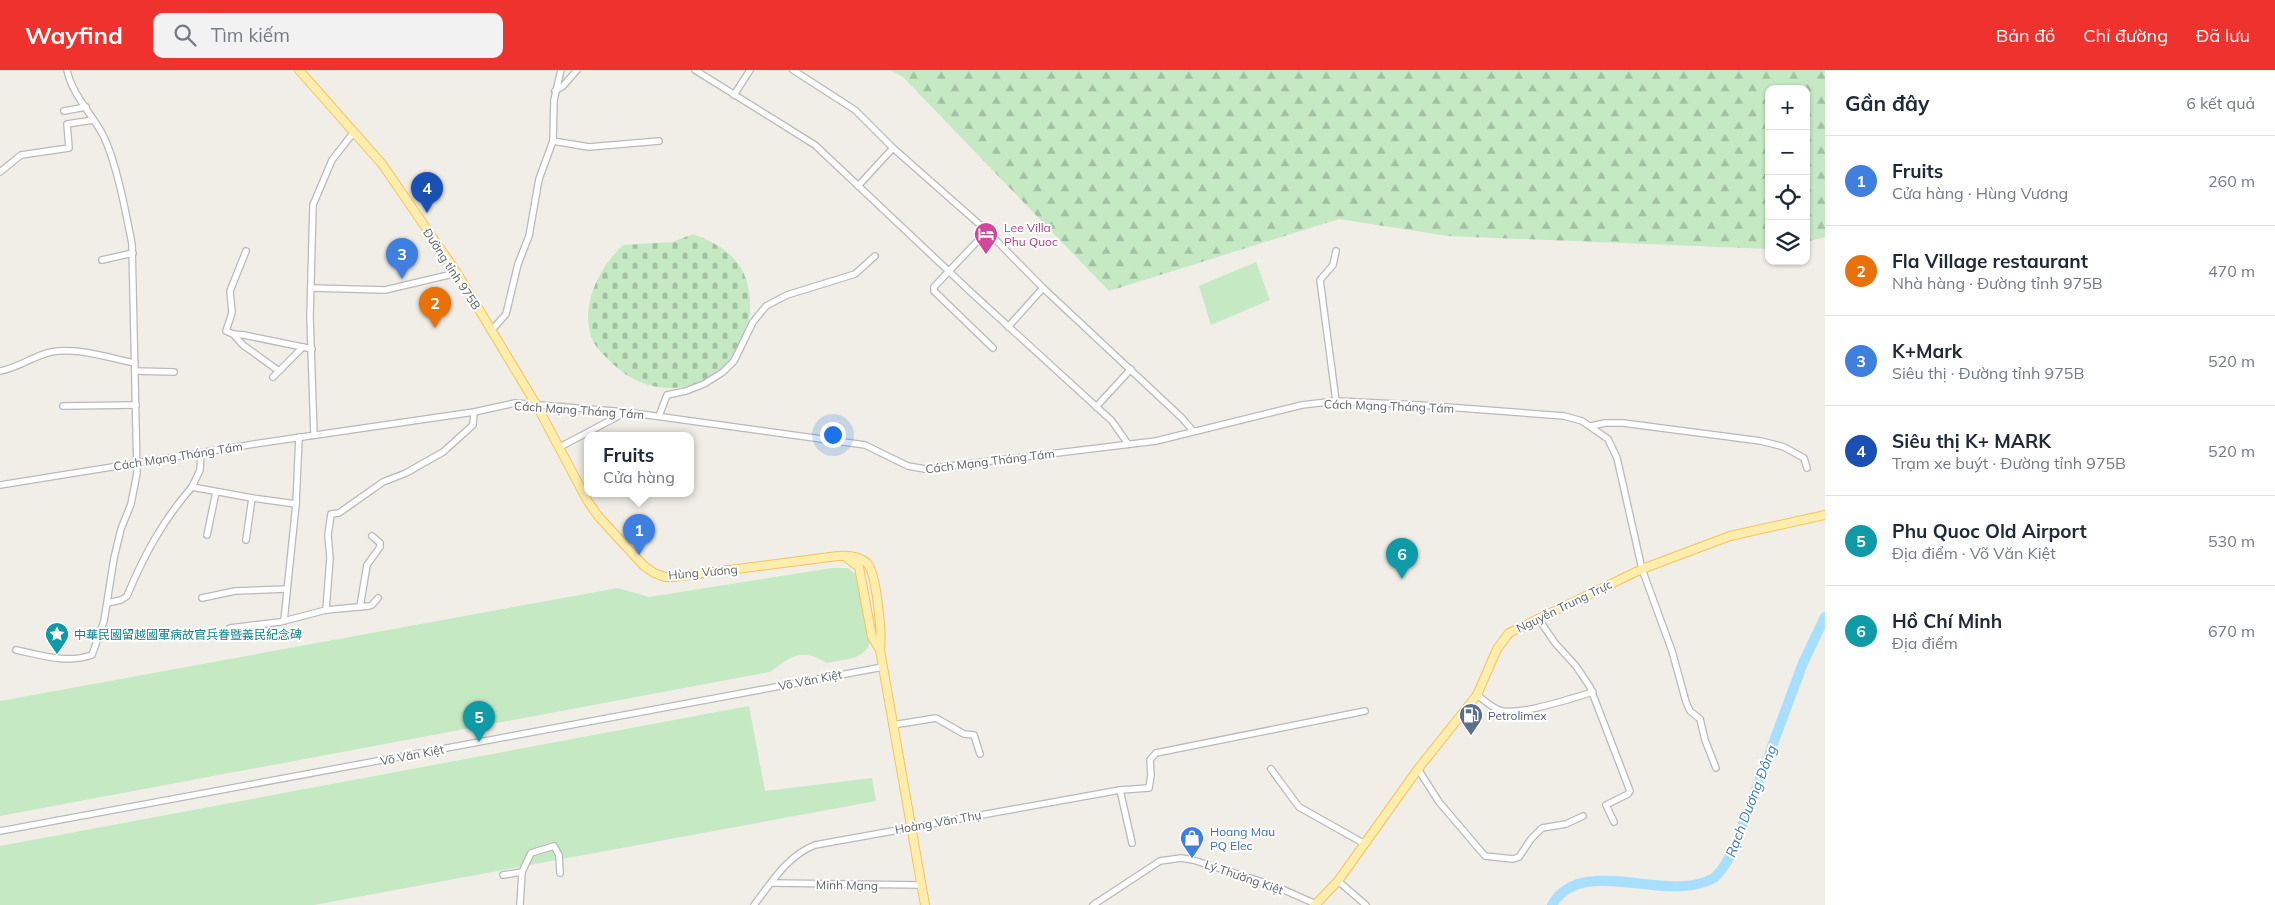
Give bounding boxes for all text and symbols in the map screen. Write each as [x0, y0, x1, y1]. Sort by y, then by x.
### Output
search box [153, 13, 503, 58]
text: Wayfind [25, 20, 123, 50]
icon: search [171, 21, 199, 49]
text: Tìm kiếm [211, 23, 290, 47]
text: Bản đồ [1996, 24, 2055, 47]
text: Chỉ đường [2083, 24, 2168, 47]
text: Đã lưu [2196, 24, 2250, 47]
map controls [1765, 85, 1810, 265]
button: + [1765, 85, 1810, 130]
text: Gần đây [1845, 90, 1929, 116]
text: 6 kết quả [2186, 93, 2255, 113]
button: − [1765, 130, 1810, 175]
text: Fruits [1892, 159, 1943, 183]
text: 1 [1856, 171, 1866, 191]
text: 260 m [2208, 171, 2255, 191]
pin: 4 [411, 172, 443, 213]
button: locate [1765, 175, 1810, 220]
text: Cửa hàng · Hùng Vương [1892, 183, 2068, 203]
place label: Lee Villa Phu Quoc [1004, 220, 1058, 249]
button: layers [1765, 220, 1810, 265]
hotel icon: Lee Villa Phu Quoc [973, 221, 999, 255]
street label: Đường tỉnh 975B [420, 225, 484, 313]
pin: 3 [386, 238, 418, 279]
text: Fla Village restaurant [1892, 249, 2088, 273]
text: 2 [1856, 261, 1866, 281]
text: 470 m [2208, 261, 2255, 281]
text: Nhà hàng · Đường tỉnh 975B [1892, 273, 2103, 293]
pin: 2 [419, 287, 451, 328]
text: K+Mark [1892, 339, 1962, 363]
text: 3 [1856, 351, 1866, 371]
text: 520 m [2208, 351, 2255, 371]
text: Siêu thị · Đường tỉnh 975B [1892, 363, 2084, 383]
street label: Cách Mạng Tháng Tám [1324, 396, 1454, 416]
street label: Cách Mạng Tháng Tám [513, 398, 645, 422]
your location [820, 422, 846, 448]
text: Siêu thị K+ MARK [1892, 429, 2051, 453]
popup [584, 432, 694, 497]
street label: Cách Mạng Tháng Tám [112, 438, 244, 474]
text: 4 [1856, 441, 1866, 461]
text: 520 m [2208, 441, 2255, 461]
text: Fruits [603, 443, 654, 467]
street label: Cách Mạng Tháng Tám [924, 446, 1056, 476]
text: Trạm xe buýt · Đường tỉnh 975B [1892, 453, 2126, 473]
text: Cửa hàng [603, 467, 675, 487]
pin: 1 [623, 514, 655, 555]
text: Phu Quoc Old Airport [1892, 519, 2087, 543]
text: 5 [1856, 531, 1866, 551]
text: 530 m [2208, 531, 2255, 551]
pin: 6 [1386, 538, 1418, 579]
text: Địa điểm · Võ Văn Kiệt [1892, 543, 2056, 563]
street label: Hùng Vương [668, 562, 738, 582]
street label: Nguyễn Trung Trực [1514, 576, 1614, 636]
text: Hồ Chí Minh [1892, 609, 2002, 633]
place icon: 中華民國留越國軍病故官兵眷暨義民紀念碑 [44, 621, 70, 655]
text: 6 [1856, 621, 1866, 641]
text: 670 m [2208, 621, 2255, 641]
place label: 中華民國留越國軍病故官兵眷暨義民紀念碑 [74, 627, 302, 642]
text: Địa điểm [1892, 633, 1958, 653]
street label: Võ Văn Kiệt [777, 666, 843, 694]
pin: 5 [463, 701, 495, 742]
fuel station icon: Petrolimex [1458, 702, 1484, 736]
place label: Petrolimex [1488, 708, 1547, 723]
street label: Võ Văn Kiệt [379, 741, 445, 769]
water label: Rạch Dương Đông [1721, 742, 1781, 860]
street label: Hoàng Văn Thụ [894, 807, 982, 837]
place label: Hoang Mau PQ Elec [1210, 824, 1275, 853]
shop icon: Hoang Mau PQ Elec [1179, 825, 1205, 859]
street label: Lý Thường Kiệt [1203, 857, 1285, 897]
street label: Minh Mạng [816, 877, 878, 893]

